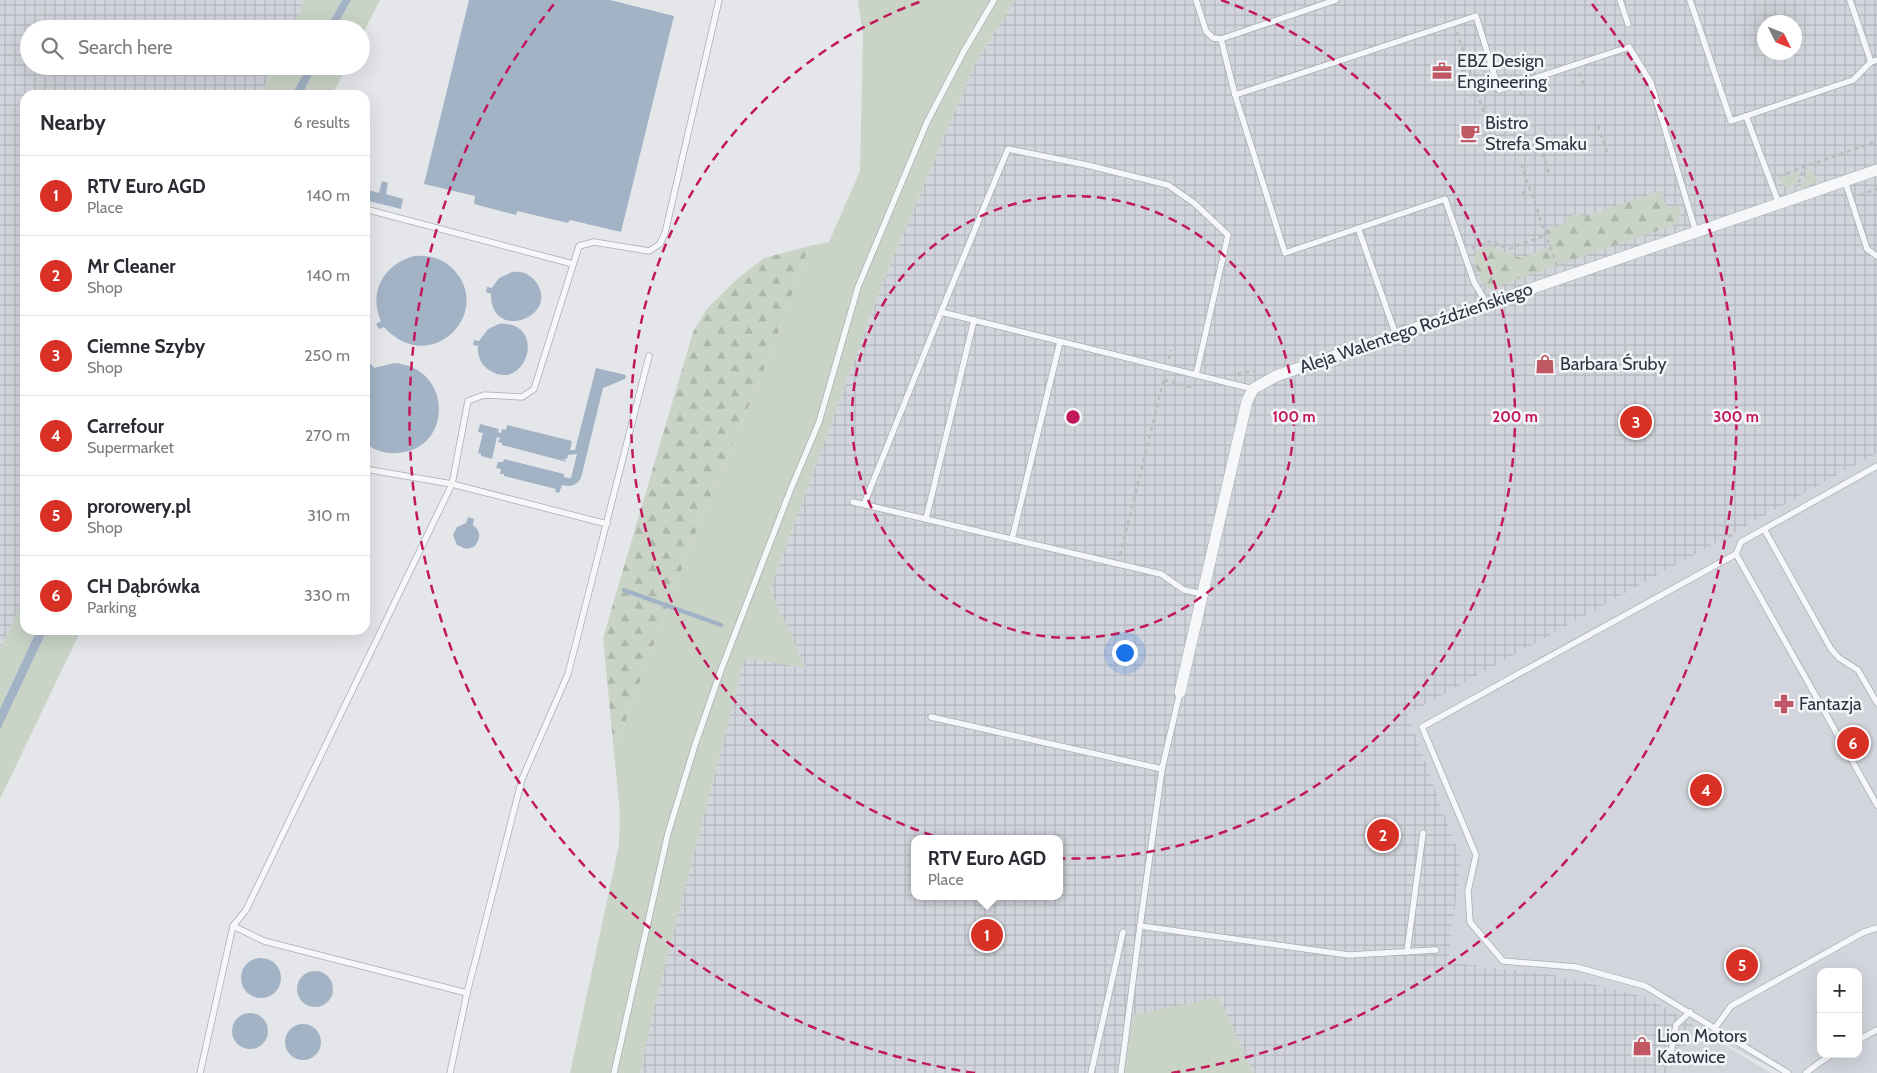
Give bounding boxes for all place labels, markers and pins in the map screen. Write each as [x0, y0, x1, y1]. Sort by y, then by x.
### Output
place label: EBZ Design Engineering [1457, 50, 1548, 93]
office icon: EBZ Design Engineering [1431, 60, 1453, 82]
place label: Bistro Strefa Smaku [1485, 112, 1587, 155]
cafe icon: Bistro Strefa Smaku [1459, 122, 1481, 144]
shop icon: Barbara Śruby [1534, 353, 1556, 375]
place label: Barbara Śruby [1560, 353, 1666, 375]
pin: 3 [1620, 403, 1652, 441]
centre of rings [1064, 408, 1082, 426]
pharmacy icon: Fantazja [1773, 693, 1795, 715]
place label: Fantazja [1799, 693, 1862, 715]
pin: 6 [1837, 724, 1869, 762]
pin: 4 [1690, 771, 1722, 809]
pin: 2 [1367, 816, 1399, 854]
pin: 1 [971, 916, 1003, 954]
pin: 5 [1726, 946, 1758, 984]
place label: Lion Motors Katowice [1657, 1025, 1747, 1068]
shop icon: Lion Motors Katowice [1631, 1035, 1653, 1057]

